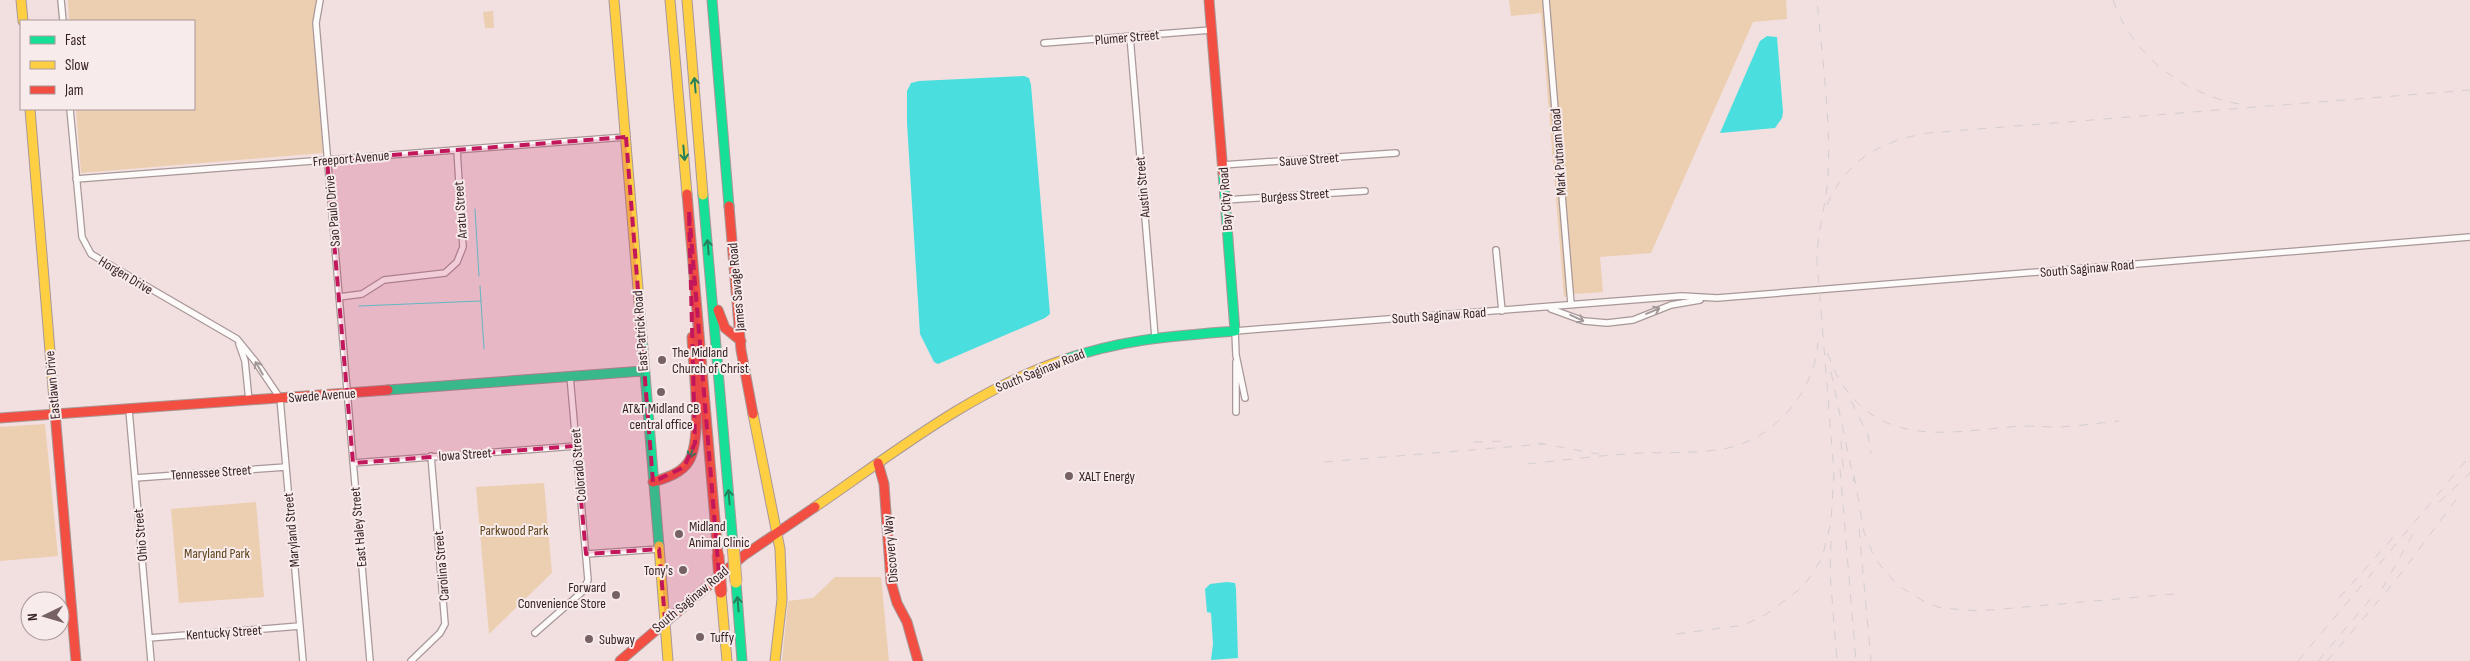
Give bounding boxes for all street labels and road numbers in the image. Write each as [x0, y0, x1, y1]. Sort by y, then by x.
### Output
street label: Plumer Street [1094, 26, 1160, 49]
street label: Mark Putnam Road [1547, 108, 1570, 196]
street label: Freeport Avenue [312, 147, 390, 170]
street label: Sauve Street [1279, 149, 1340, 170]
street label: Austin Street [1131, 156, 1154, 219]
street label: Bay City Road [1215, 166, 1236, 231]
street label: Sao Paulo Drive [321, 175, 344, 247]
street label: Aratu Street [450, 181, 471, 240]
street label: Burgess Street [1260, 185, 1330, 206]
street label: James Savage Road [724, 242, 749, 333]
street label: Horgen Drive [95, 253, 156, 298]
street label: South Saginaw Road [2039, 256, 2135, 281]
street label: East Patrick Road [629, 290, 652, 372]
street label: South Saginaw Road [1391, 304, 1487, 327]
street label: South Saginaw Road [993, 345, 1087, 396]
street label: Eastlawn Drive [41, 350, 64, 420]
street label: Swede Avenue [288, 385, 356, 406]
street label: Colorado Street [567, 428, 590, 502]
street label: Iowa Street [438, 444, 492, 465]
street label: Tennessee Street [170, 461, 252, 484]
street label: East Haley Street [347, 486, 370, 568]
street label: Maryland Street [280, 492, 303, 568]
street label: Ohio Street [130, 508, 151, 562]
street label: Discovery Way [879, 514, 902, 584]
street label: Carolina Street [430, 530, 453, 602]
street label: South Saginaw Road [649, 562, 732, 636]
street label: Kentucky Street [186, 621, 263, 644]

